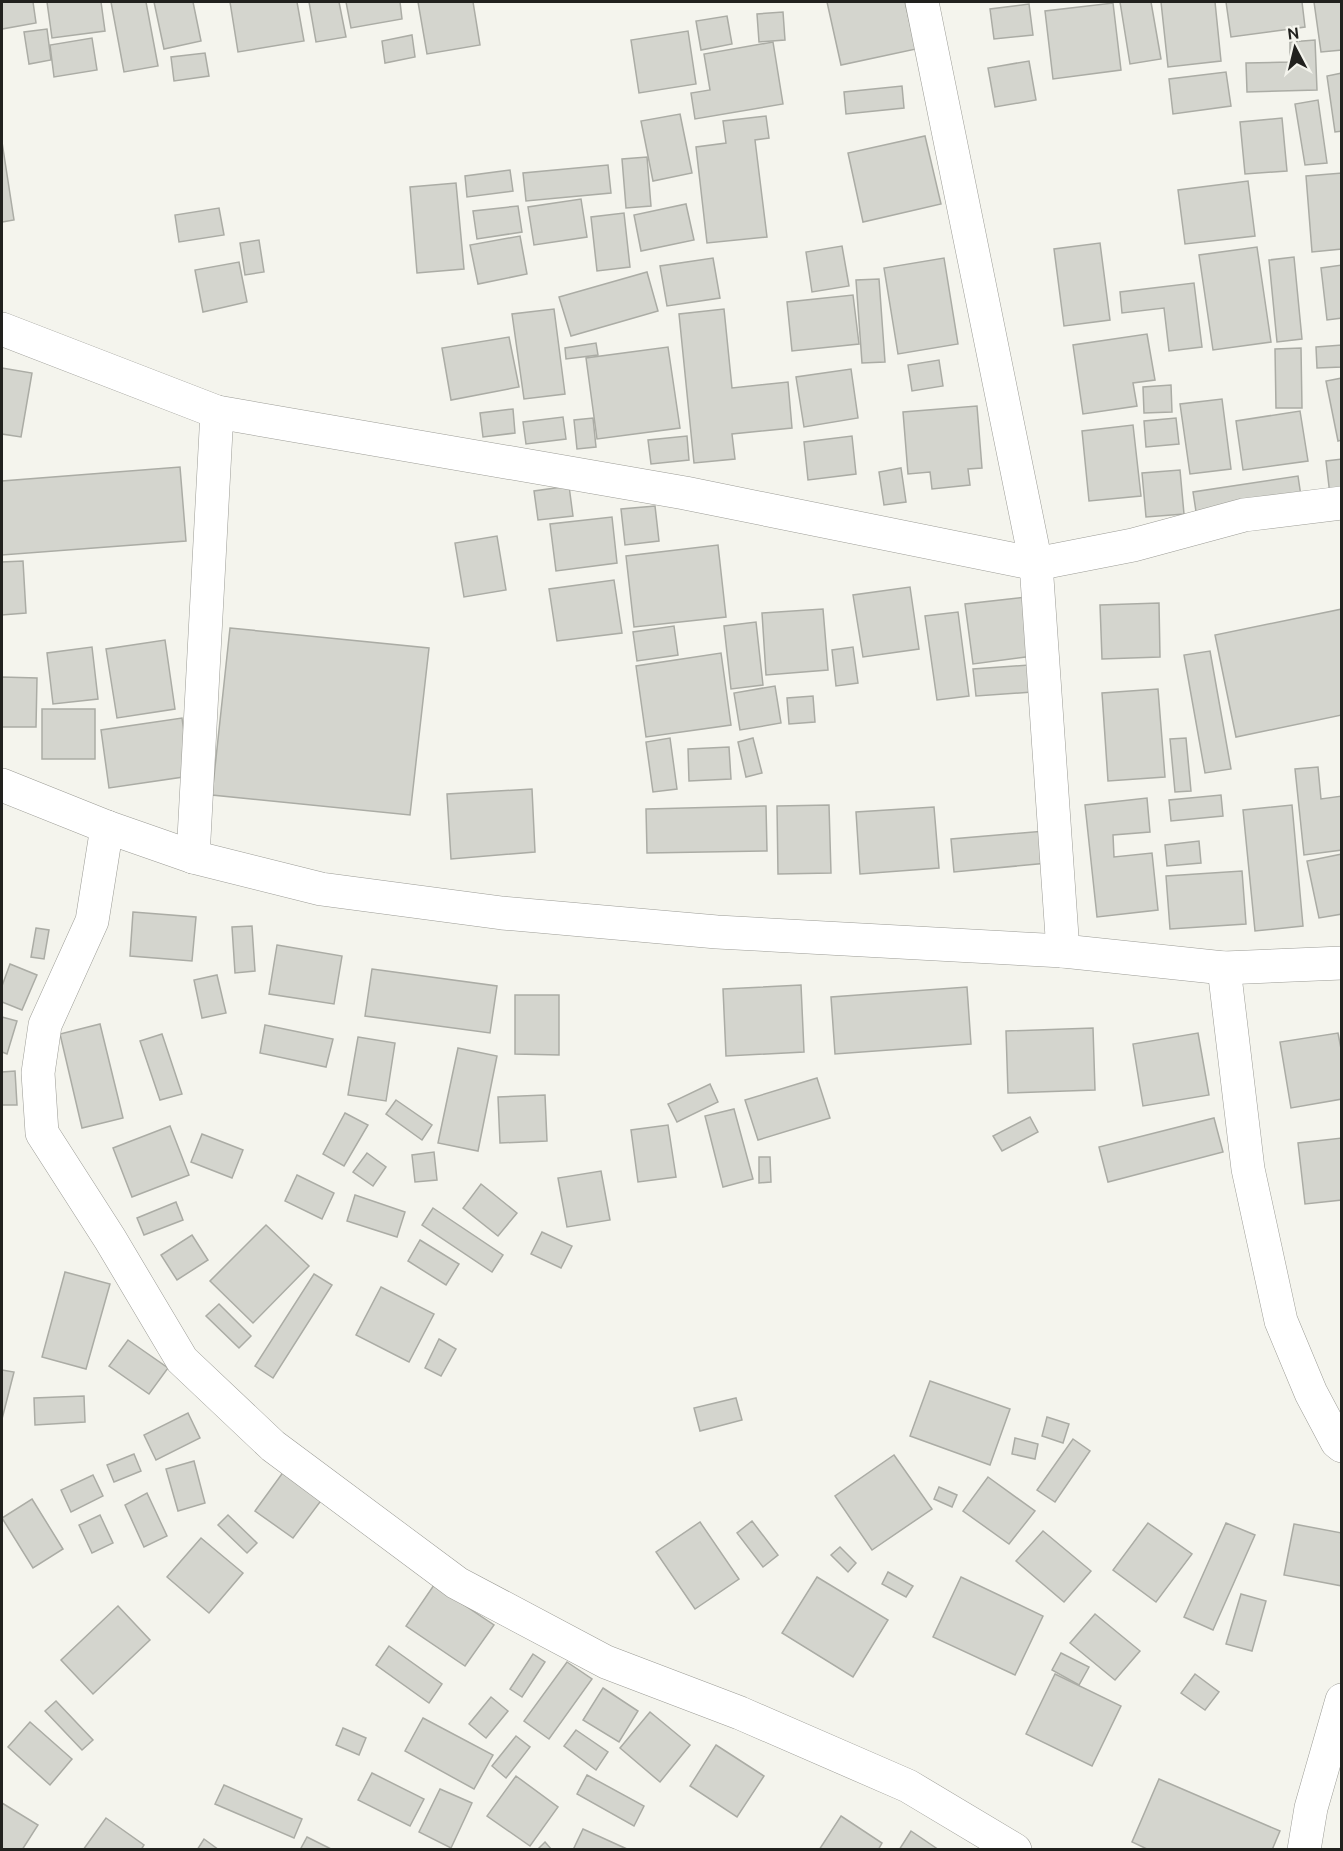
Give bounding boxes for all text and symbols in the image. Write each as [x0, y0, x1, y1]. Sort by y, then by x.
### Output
north arrow [1265, 18, 1325, 78]
text: N [1286, 23, 1300, 43]

